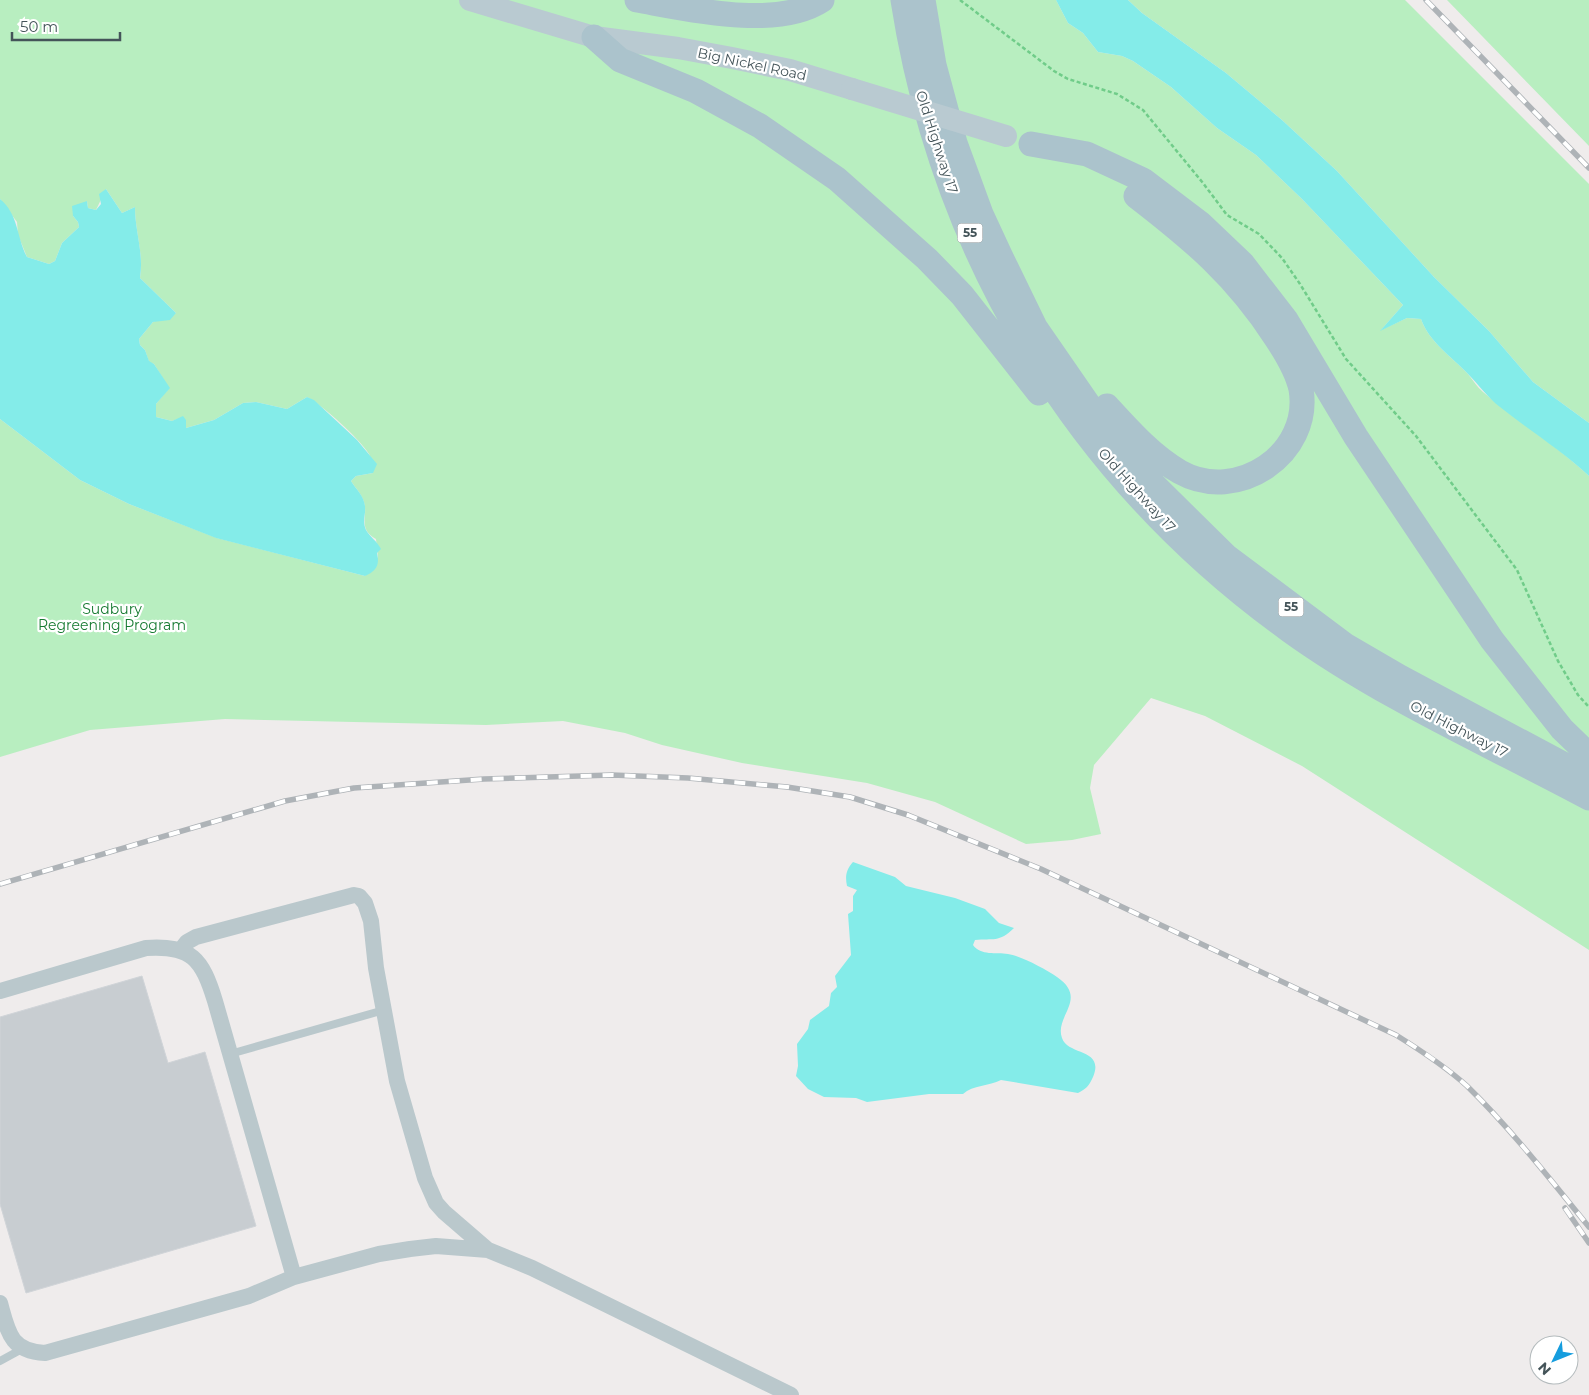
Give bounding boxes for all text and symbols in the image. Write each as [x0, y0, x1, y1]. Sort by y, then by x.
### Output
scale bar [12, 10, 120, 42]
text: 50 m [20, 17, 58, 36]
street label: Big Nickel Road [696, 44, 808, 84]
street label: Old Highway 17 [912, 88, 962, 196]
road number: 55 [958, 224, 982, 242]
street label: Old Highway 17 [1094, 444, 1180, 536]
road number: 55 [1278, 598, 1304, 616]
park label: Sudbury Regreening Program [38, 600, 186, 634]
street label: Old Highway 17 [1407, 697, 1511, 761]
north arrow [1529, 1335, 1579, 1385]
text: N [1534, 1359, 1555, 1379]

